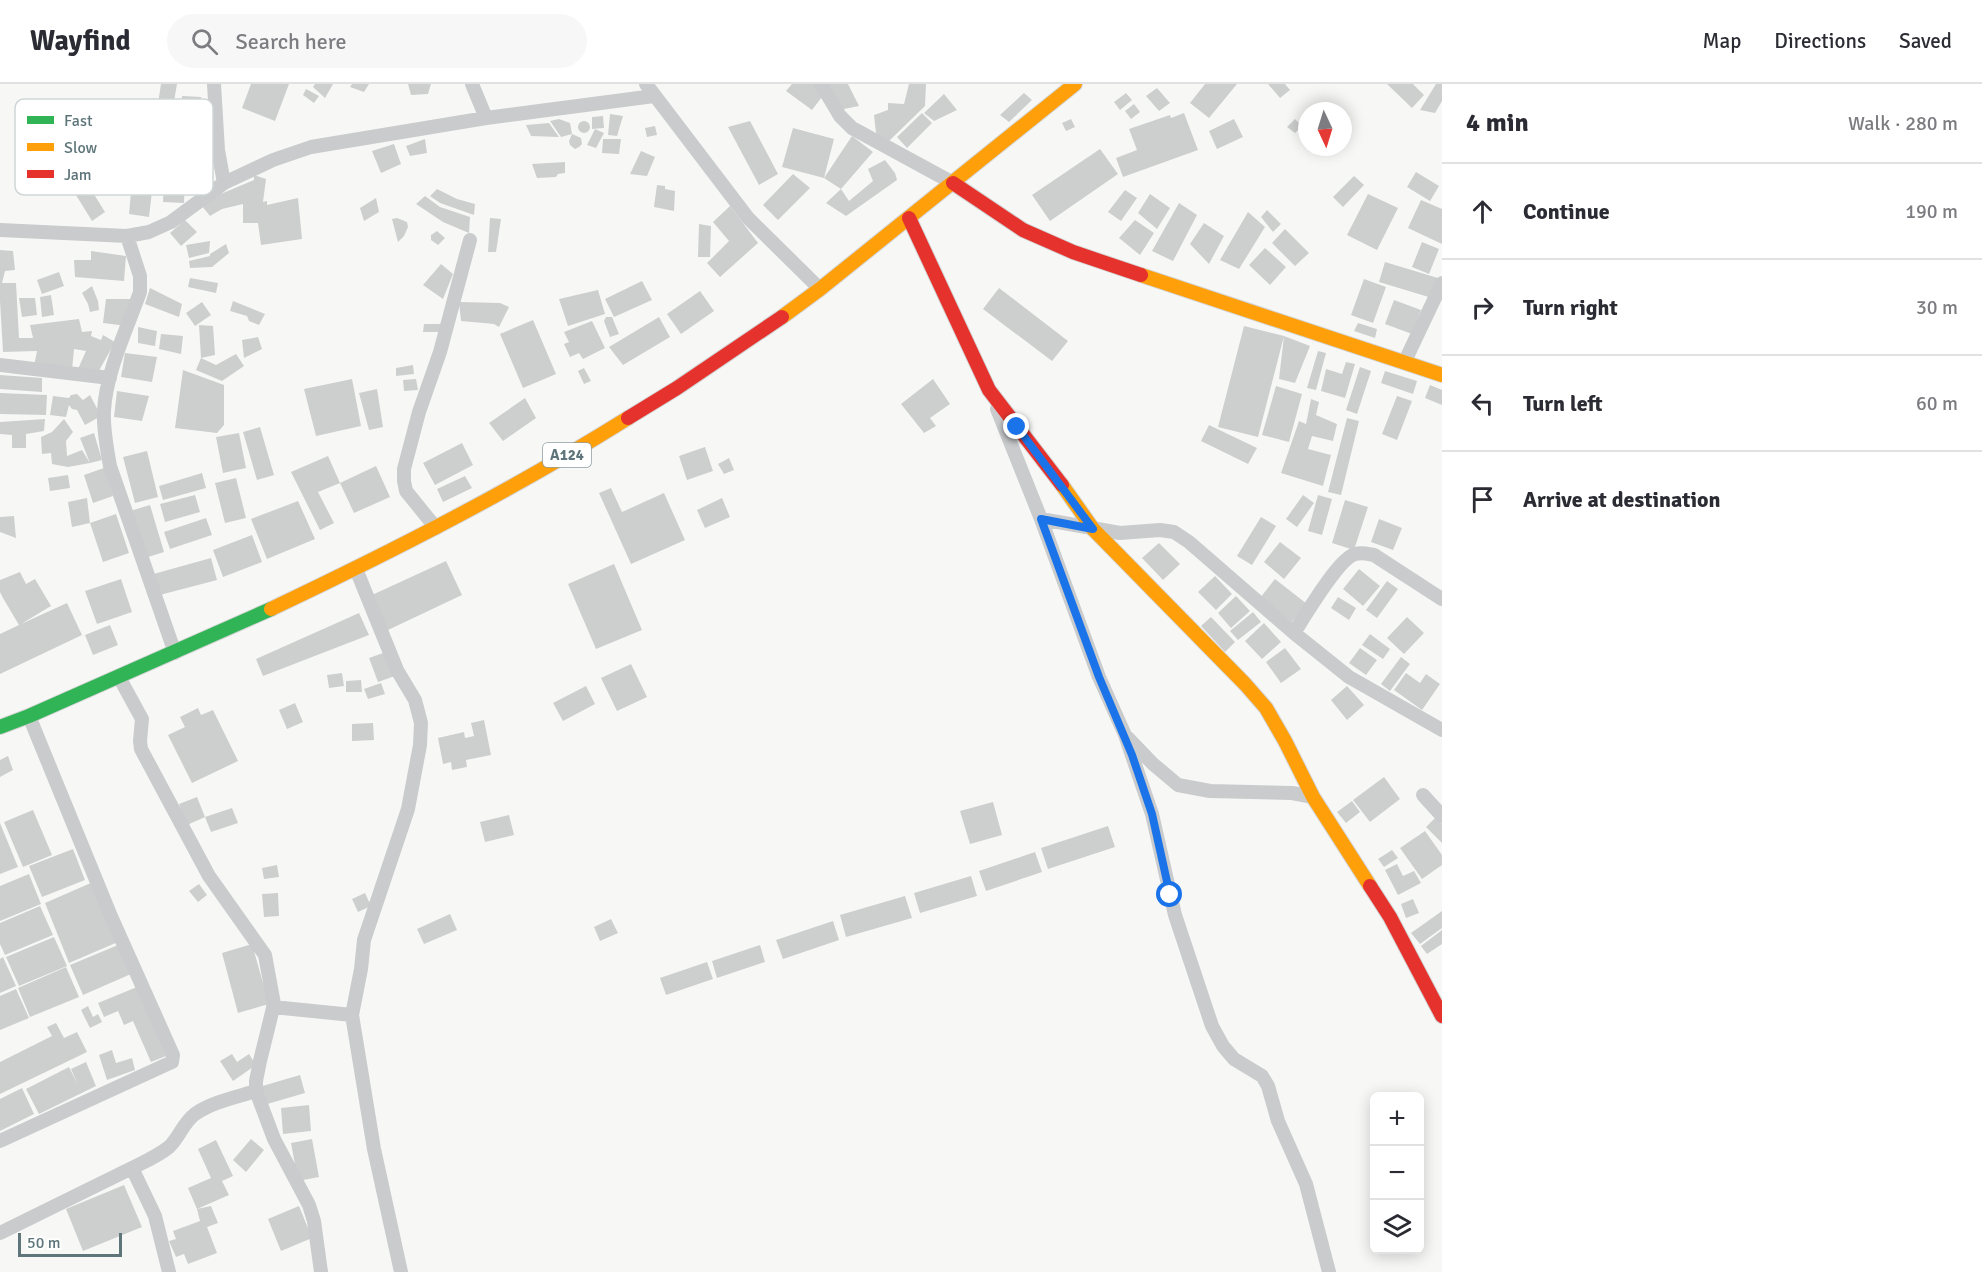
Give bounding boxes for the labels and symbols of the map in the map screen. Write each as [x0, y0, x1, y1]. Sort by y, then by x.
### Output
legend [15, 99, 213, 195]
north arrow [1298, 102, 1352, 156]
text: Fast [64, 111, 93, 131]
text: Slow [64, 138, 98, 158]
text: Jam [64, 165, 92, 185]
route end [1003, 413, 1029, 439]
road number: A124 [543, 443, 591, 467]
route start [1156, 881, 1182, 907]
scale bar [18, 1230, 122, 1258]

